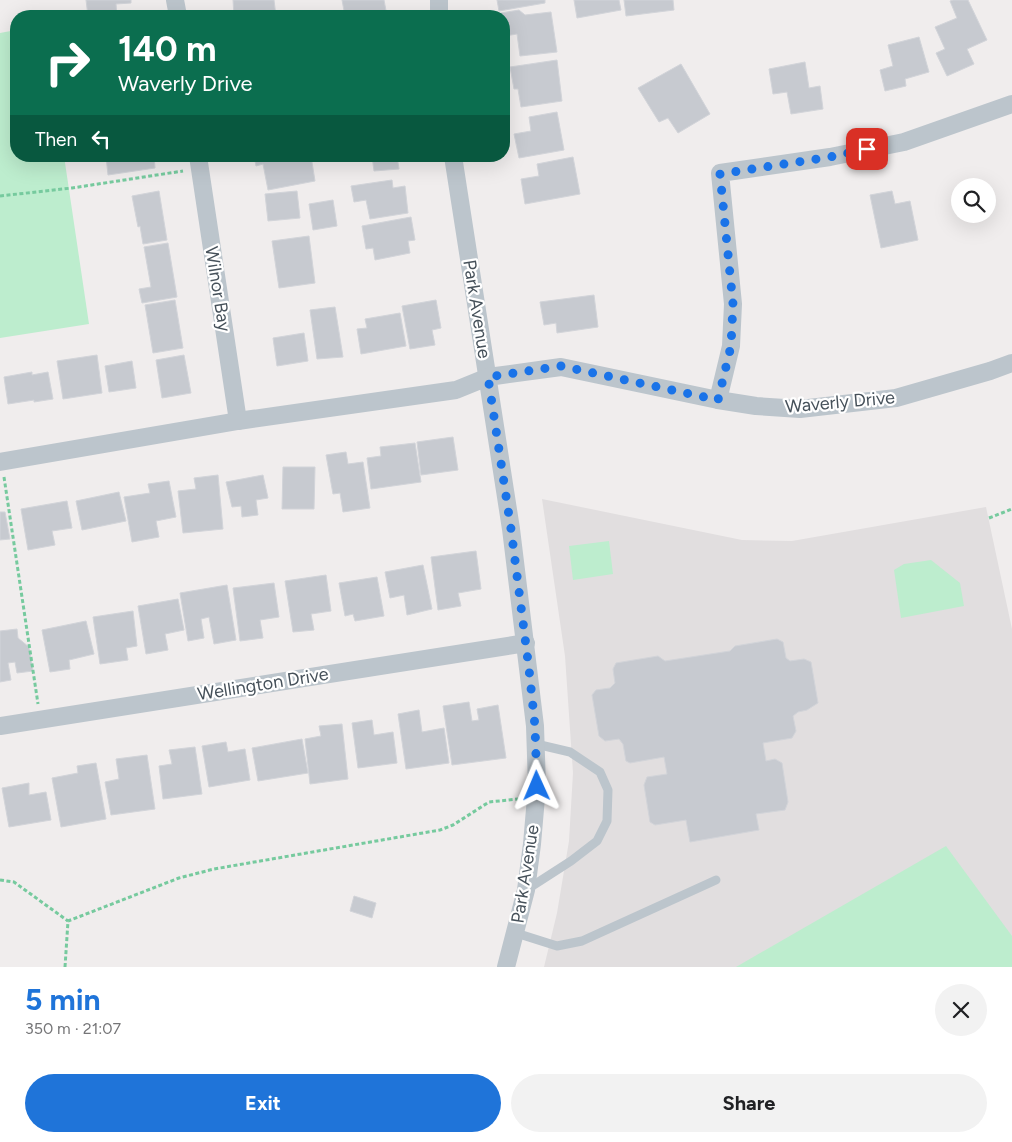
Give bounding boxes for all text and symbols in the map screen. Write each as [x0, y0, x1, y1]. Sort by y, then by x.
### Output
text: 140 m [118, 28, 216, 70]
icon: right [35, 30, 100, 95]
text: Waverly Drive [118, 70, 253, 97]
icon: left [87, 125, 115, 153]
text: Then [35, 128, 77, 151]
pin [846, 128, 888, 170]
icon: arrive [853, 135, 881, 163]
map controls [951, 178, 996, 223]
button: search [951, 178, 996, 223]
street label: Wilnor Bay [200, 245, 236, 334]
street label: Park Avenue [458, 258, 496, 360]
street label: Waverly Drive [784, 386, 896, 418]
street label: Wellington Drive [196, 663, 330, 705]
position arrow [510, 759, 562, 811]
street label: Park Avenue [506, 823, 544, 925]
text: 5 min [25, 981, 101, 1018]
button: close [935, 984, 987, 1036]
text: 350 m · 21:07 [25, 1019, 121, 1038]
button: Exit [25, 1074, 501, 1132]
button: Share [511, 1074, 987, 1132]

